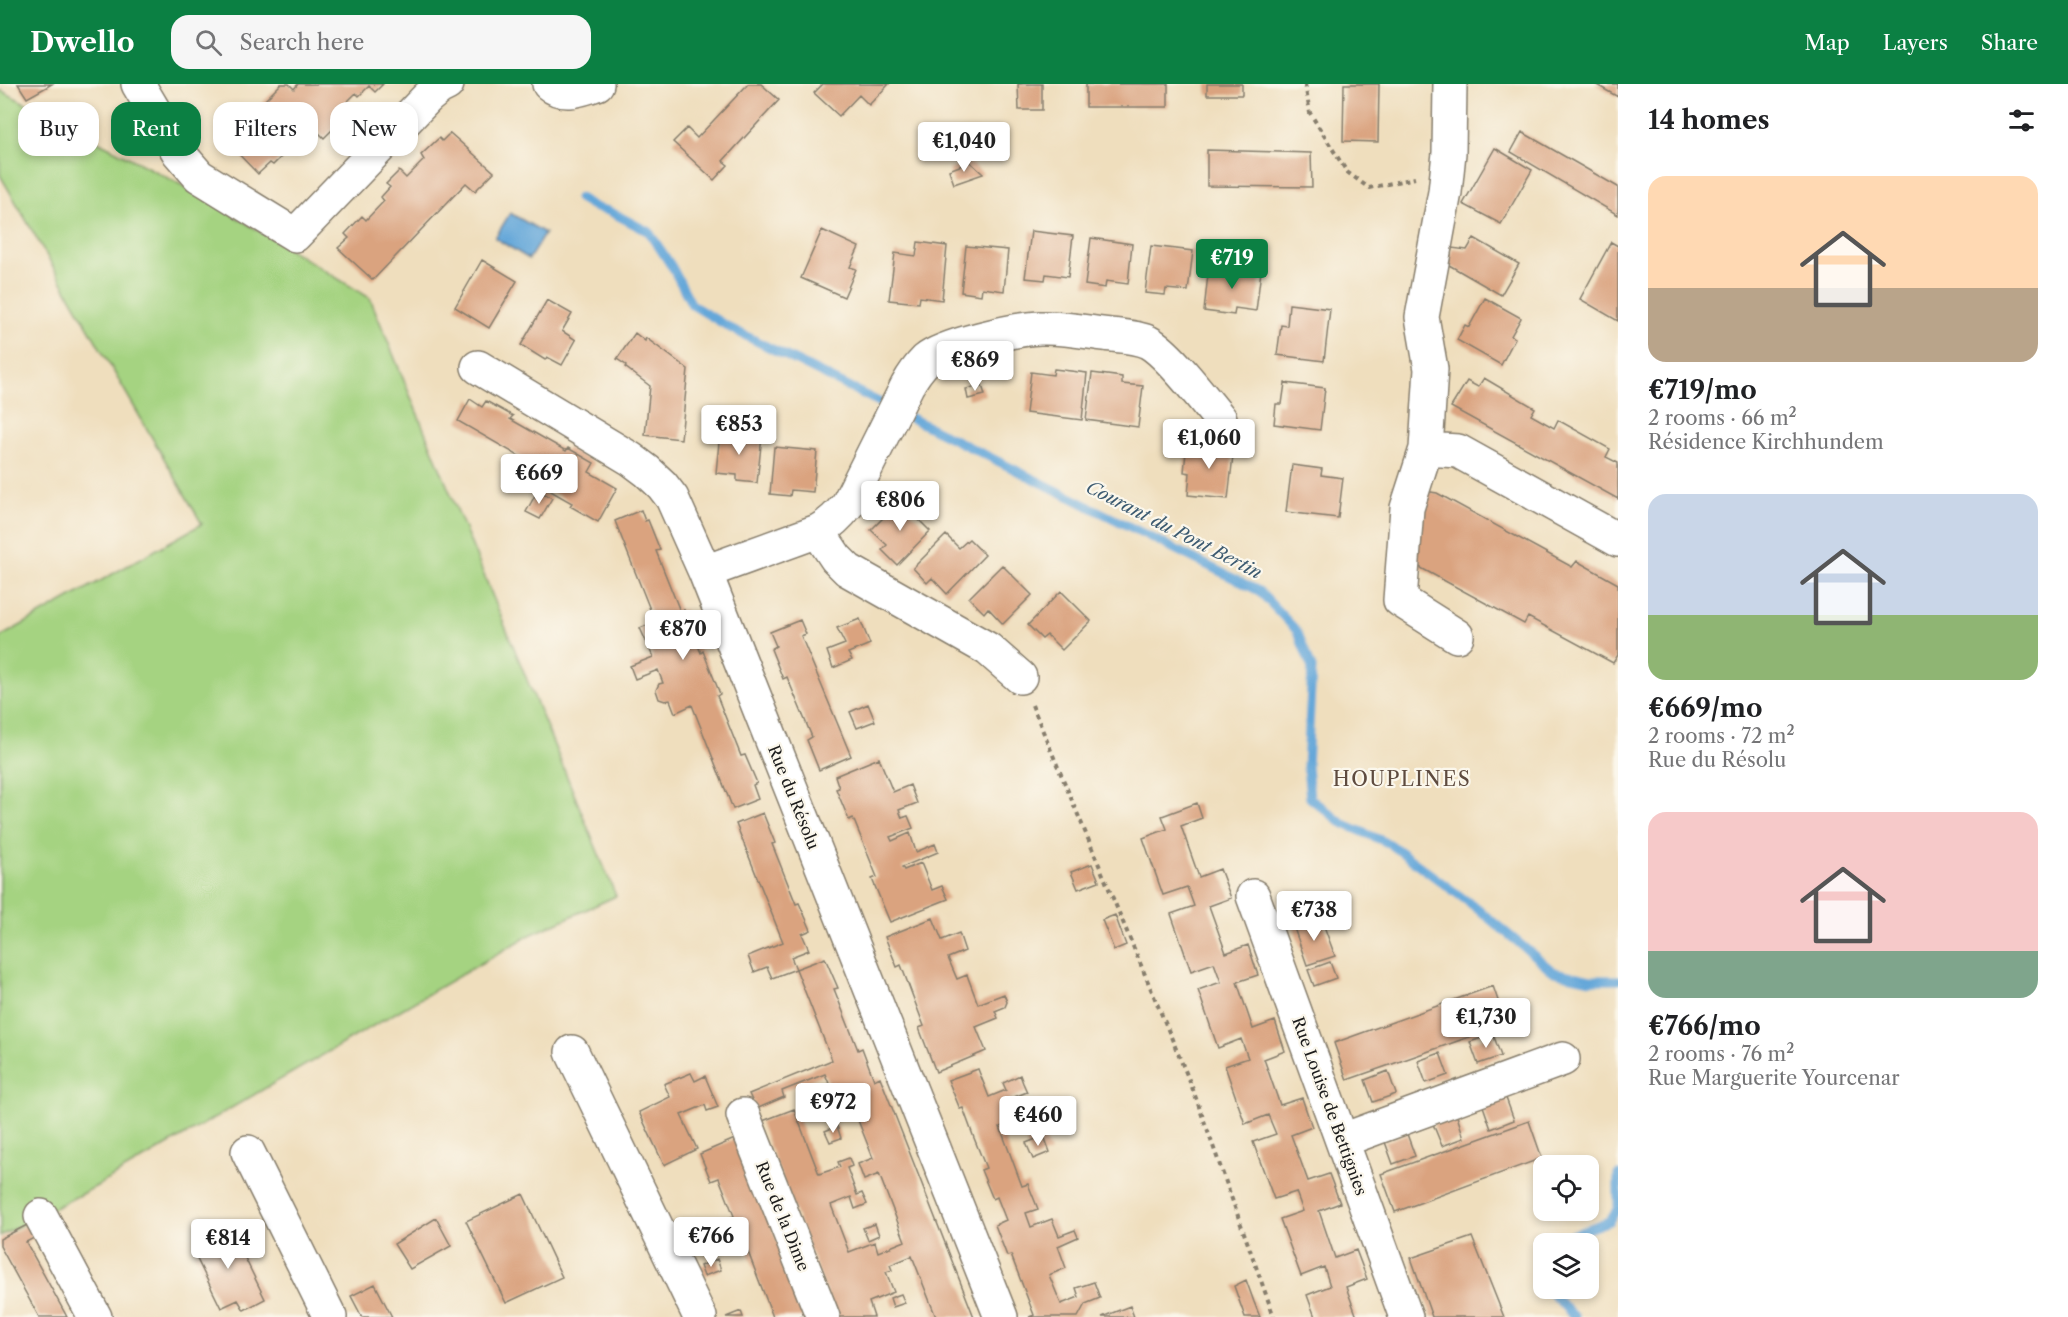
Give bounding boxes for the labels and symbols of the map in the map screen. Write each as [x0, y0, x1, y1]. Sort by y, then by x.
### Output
pin: €1,040 [915, 122, 1013, 173]
pin: €719 [1196, 239, 1268, 290]
pin: €869 [939, 341, 1011, 392]
pin: €853 [703, 405, 775, 456]
pin: €1,060 [1160, 419, 1258, 470]
pin: €669 [503, 454, 575, 505]
water label: Courant du Pont Bertin [1083, 476, 1266, 584]
pin: €806 [864, 481, 936, 532]
pin: €870 [647, 610, 719, 661]
street label: Rue du Résolu [764, 742, 824, 852]
district label: HOUPLINES [1333, 767, 1471, 791]
pin: €738 [1278, 891, 1350, 942]
pin: €1,730 [1437, 998, 1535, 1049]
street label: Rue Louise de Bettignies [1288, 1014, 1372, 1198]
pin: €972 [797, 1083, 869, 1134]
pin: €460 [1002, 1096, 1074, 1147]
street label: Rue de la Dime [752, 1158, 814, 1274]
pin: €766 [675, 1217, 747, 1268]
pin: €814 [192, 1219, 264, 1270]

